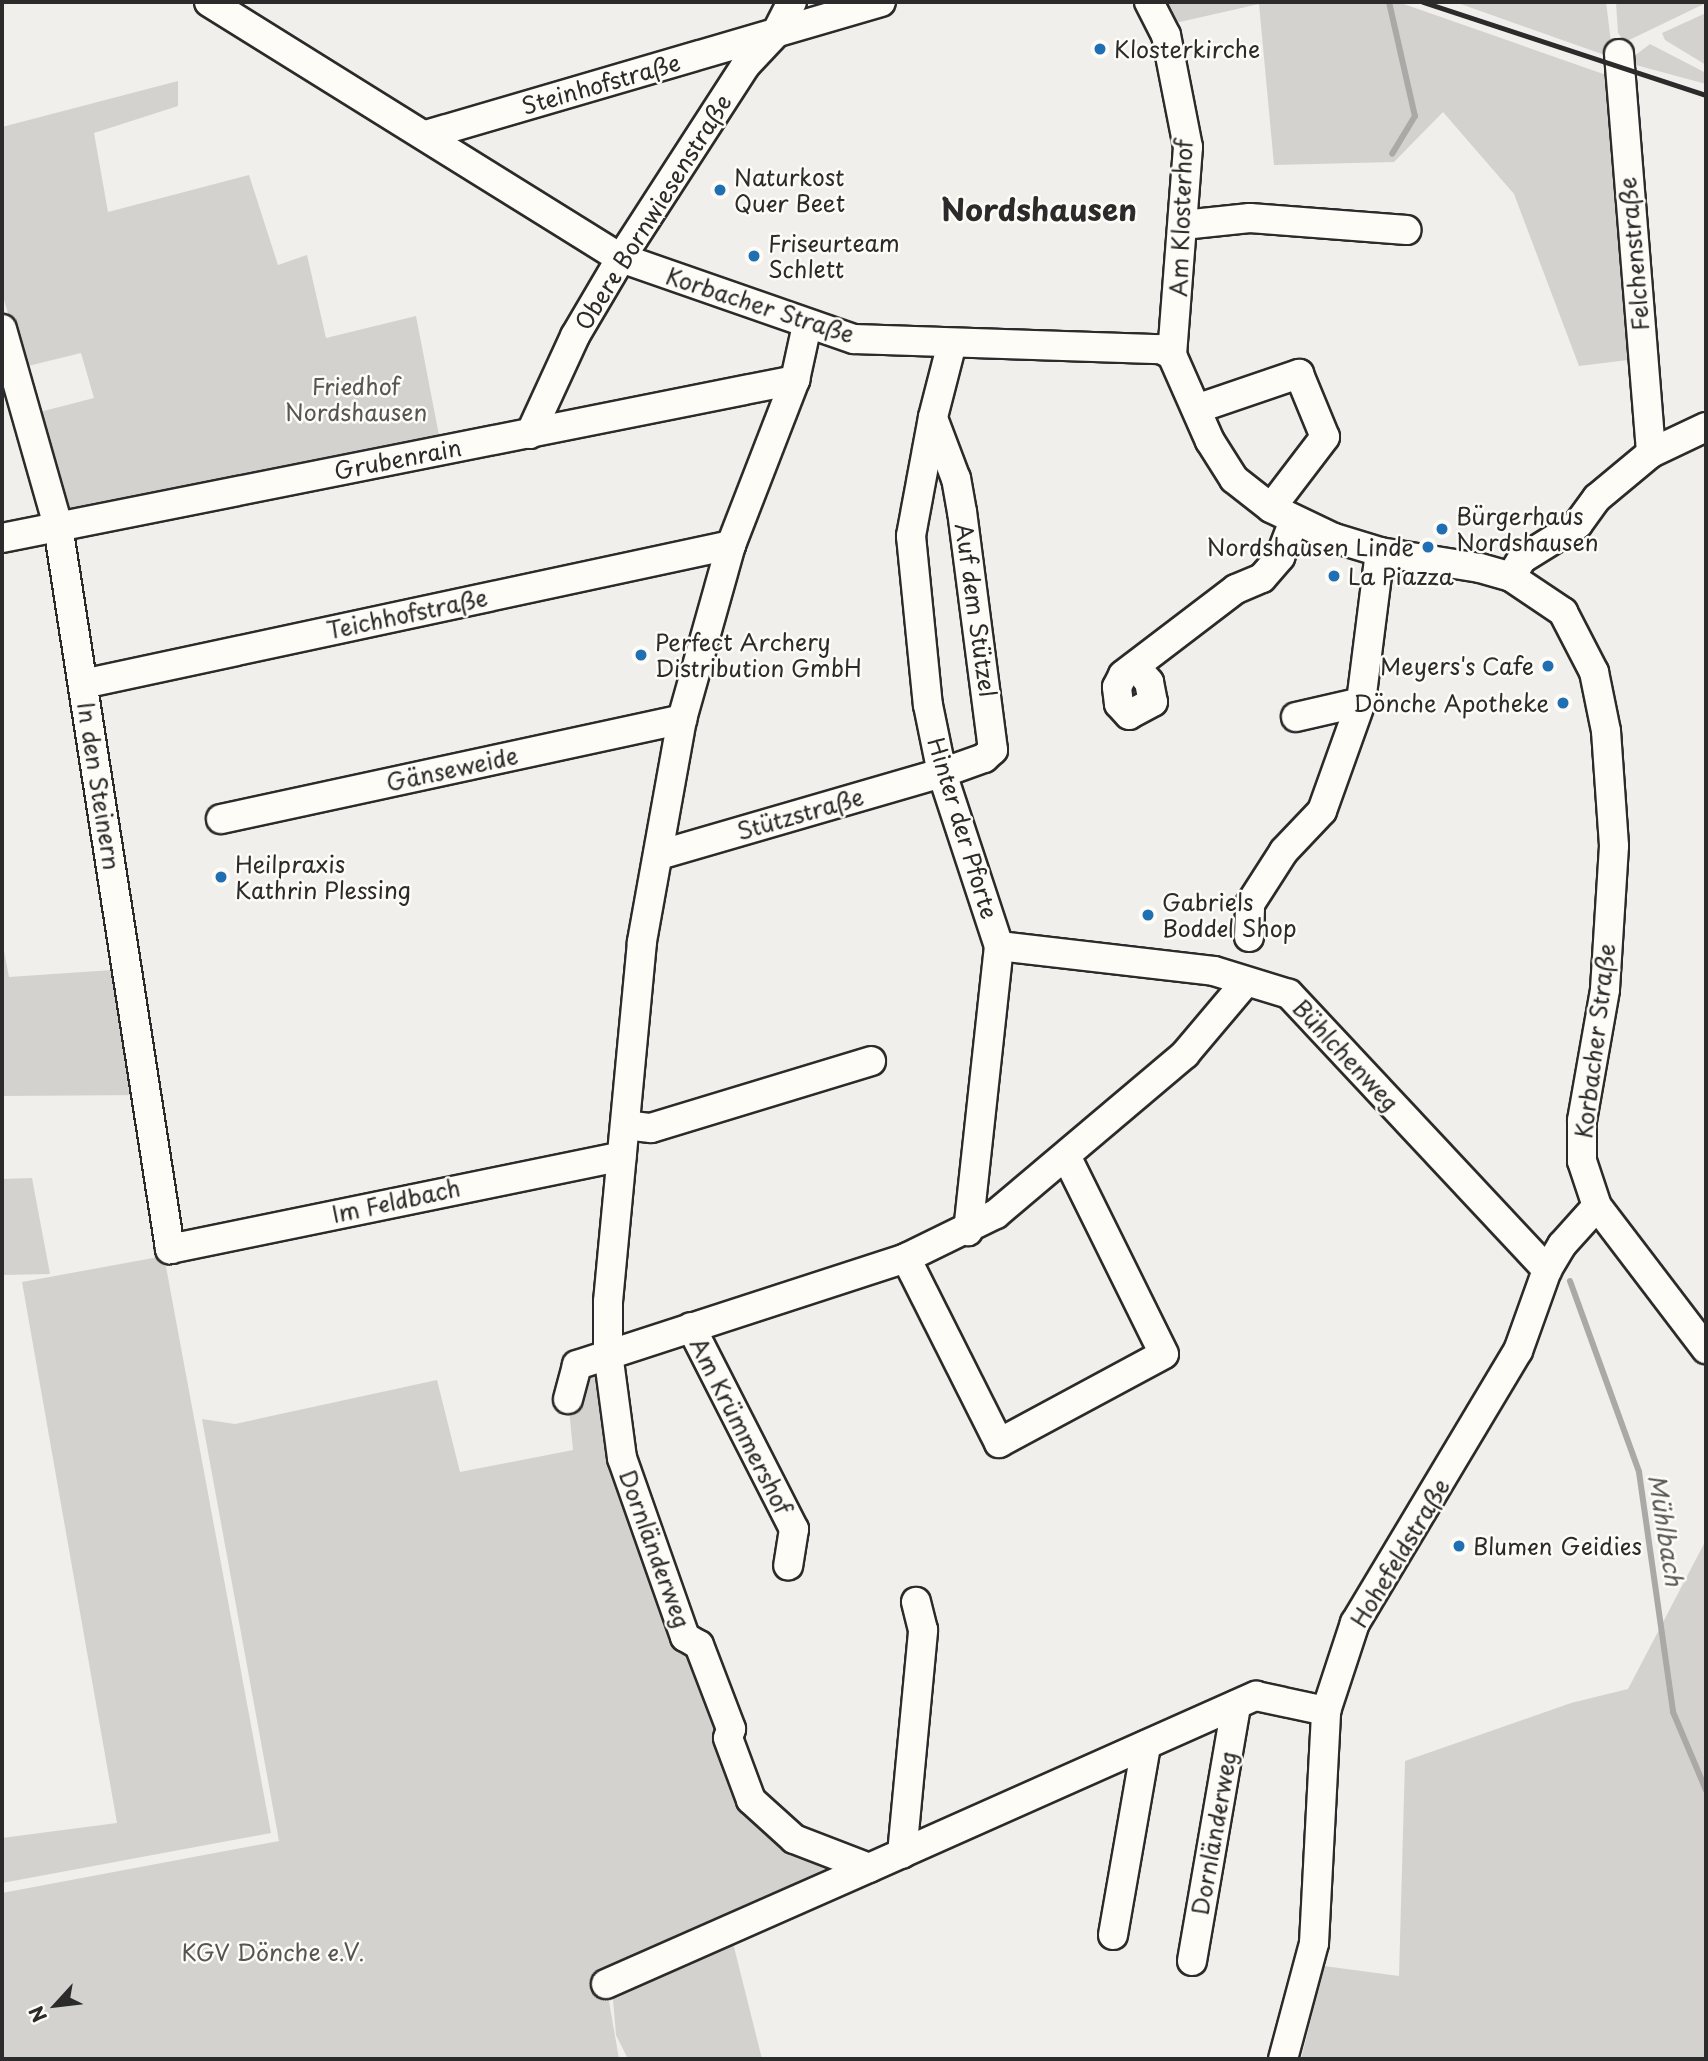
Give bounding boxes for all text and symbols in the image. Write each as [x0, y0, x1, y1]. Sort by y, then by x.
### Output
place label: Klosterkirche [1114, 35, 1260, 63]
marker: Klosterkirche [1092, 41, 1108, 57]
street label: Steinhofstraße [519, 48, 683, 120]
street label: Obere Bornwiesenstraße [569, 89, 737, 335]
street label: Am Klosterhof [1164, 138, 1198, 298]
place label: Naturkost Quer Beet [734, 163, 846, 217]
street label: Felchenstraße [1614, 176, 1654, 332]
marker: Naturkost Quer Beet [712, 182, 728, 198]
district label: Nordshausen [941, 191, 1137, 227]
place label: Friseurteam Schlett [768, 229, 900, 283]
marker: Friseurteam Schlett [746, 248, 762, 264]
street label: Korbacher Straße [662, 262, 858, 348]
park label: Friedhof Nordshausen [285, 372, 427, 426]
street label: Grubenrain [332, 433, 464, 485]
place label: Bürgerhaus Nordshausen [1456, 502, 1599, 556]
street label: Auf dem Stützel [950, 520, 1002, 700]
marker: Bürgerhaus Nordshausen [1434, 521, 1450, 537]
place label: Nordshausen Linde [1206, 533, 1414, 561]
marker: Nordshausen Linde [1420, 539, 1436, 555]
place label: La Piazza [1348, 562, 1453, 590]
marker: La Piazza [1326, 568, 1342, 584]
street label: Teichhofstraße [324, 583, 490, 645]
place label: Perfect Archery Distribution GmbH [655, 628, 862, 682]
marker: Perfect Archery Distribution GmbH [633, 647, 649, 663]
place label: Meyers's Cafe [1379, 652, 1534, 680]
marker: Meyers's Cafe [1540, 658, 1556, 674]
place label: Dönche Apotheke [1352, 689, 1549, 717]
marker: Dönche Apotheke [1555, 695, 1571, 711]
street label: In den Steinern [72, 700, 126, 872]
street label: Hinter der Pforte [922, 733, 1004, 923]
street label: Gänseweide [384, 742, 520, 796]
street label: Stützstraße [733, 783, 867, 845]
place label: Heilpraxis Kathrin Plessing [235, 850, 412, 904]
marker: Heilpraxis Kathrin Plessing [213, 869, 229, 885]
place label: Gabriels Boddel Shop [1162, 888, 1298, 942]
marker: Gabriels Boddel Shop [1140, 907, 1156, 923]
street label: Korbacher Straße [1569, 942, 1621, 1140]
street label: Bühlchenweg [1287, 994, 1405, 1116]
street label: Im Feldbach [329, 1174, 463, 1228]
street label: Am Krümmershof [685, 1333, 797, 1519]
street label: Dornländerweg [614, 1466, 696, 1632]
water label: Mühlbach [1643, 1472, 1689, 1588]
street label: Hohefeldstraße [1345, 1474, 1455, 1632]
place label: Blumen Geidies [1473, 1532, 1641, 1560]
marker: Blumen Geidies [1451, 1538, 1467, 1554]
street label: Dornländerweg [1186, 1749, 1242, 1917]
park label: KGV Dönche e.V. [180, 1938, 366, 1966]
north arrow [21, 1970, 91, 2040]
text: N [21, 2001, 53, 2028]

